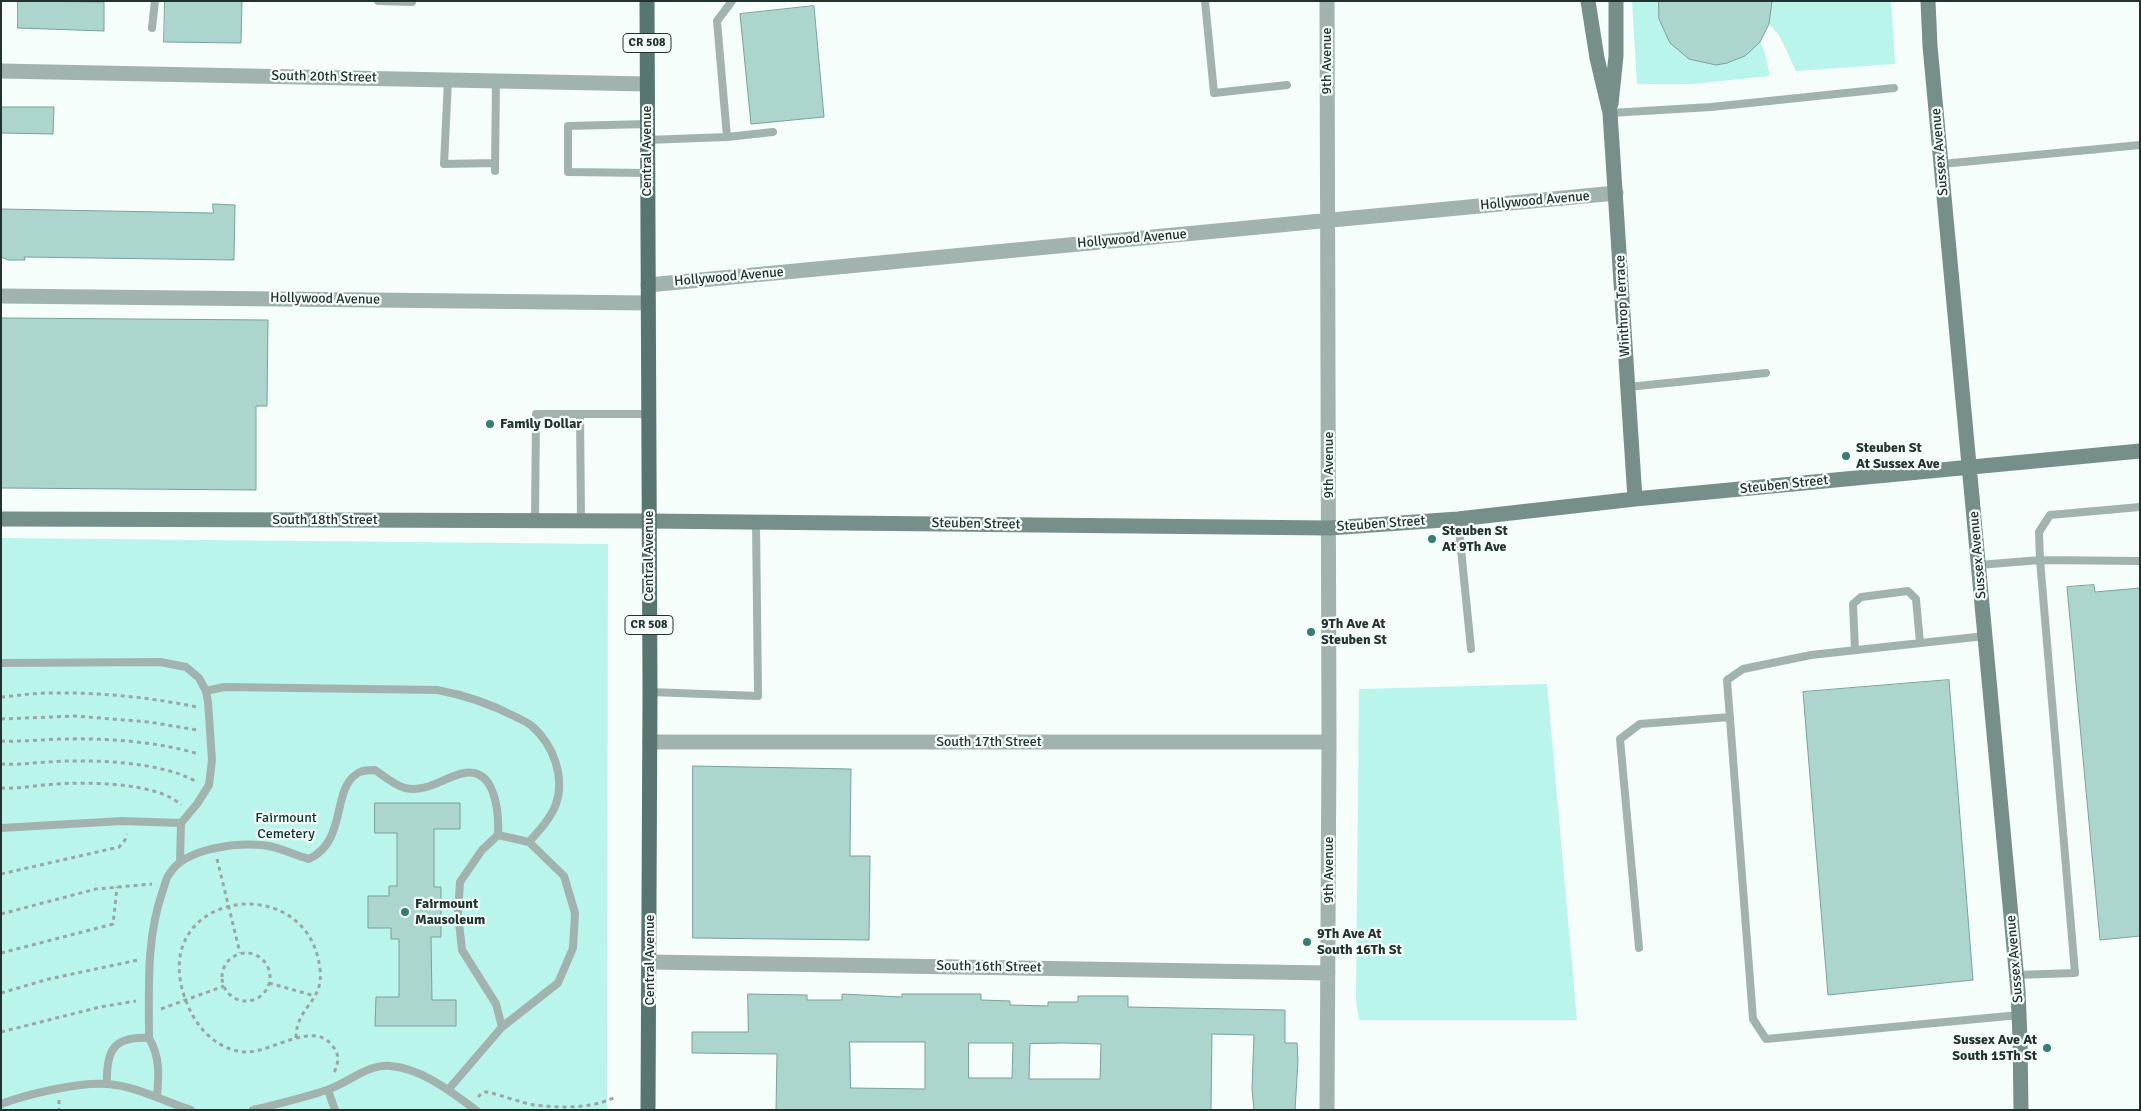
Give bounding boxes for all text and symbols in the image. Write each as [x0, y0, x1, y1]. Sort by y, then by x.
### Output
street label: 9th Avenue [1319, 28, 1335, 94]
road number: CR 508 [623, 34, 671, 52]
street label: South 20th Street [271, 68, 377, 86]
street label: Central Avenue [639, 105, 655, 197]
street label: Sussex Avenue [1928, 107, 1952, 197]
street label: Hollywood Avenue [1480, 188, 1590, 214]
street label: Hollywood Avenue [1077, 226, 1187, 252]
street label: Winthrop Terrace [1612, 255, 1634, 357]
street label: Hollywood Avenue [674, 264, 784, 290]
street label: Hollywood Avenue [270, 290, 380, 308]
place label: Family Dollar [500, 416, 582, 432]
marker: Family Dollar [484, 418, 496, 430]
street label: 9th Avenue [1321, 432, 1337, 498]
place label: Steuben St At Sussex Ave [1856, 440, 1940, 472]
marker: Steuben St At Sussex Ave [1840, 450, 1852, 462]
street label: Steuben Street [1739, 472, 1829, 498]
street label: Central Avenue [641, 510, 657, 602]
street label: Sussex Avenue [1966, 510, 1990, 600]
street label: South 18th Street [272, 512, 378, 528]
street label: Steuben Street [1336, 513, 1426, 535]
street label: Steuben Street [931, 515, 1021, 533]
place label: Steuben St At 9Th Ave [1442, 523, 1508, 556]
marker: Steuben St At 9Th Ave [1426, 533, 1438, 545]
road number: CR 508 [625, 616, 673, 634]
place label: 9Th Ave At Steuben St [1321, 616, 1387, 648]
marker: 9Th Ave At Steuben St [1305, 626, 1317, 638]
street label: South 17th Street [936, 734, 1042, 750]
park label: Fairmount Cemetery [255, 810, 317, 842]
street label: 9th Avenue [1321, 837, 1337, 903]
place label: Fairmount Mausoleum [415, 896, 485, 929]
marker: Fairmount Mausoleum [399, 906, 411, 918]
street label: Central Avenue [642, 914, 658, 1006]
street label: Sussex Avenue [2003, 914, 2027, 1004]
place label: 9Th Ave At South 16Th St [1317, 926, 1402, 959]
marker: 9Th Ave At South 16Th St [1301, 936, 1313, 948]
street label: South 16th Street [936, 958, 1042, 976]
place label: Sussex Ave At South 15Th St [1952, 1032, 2037, 1064]
marker: Sussex Ave At South 15Th St [2041, 1042, 2053, 1054]

